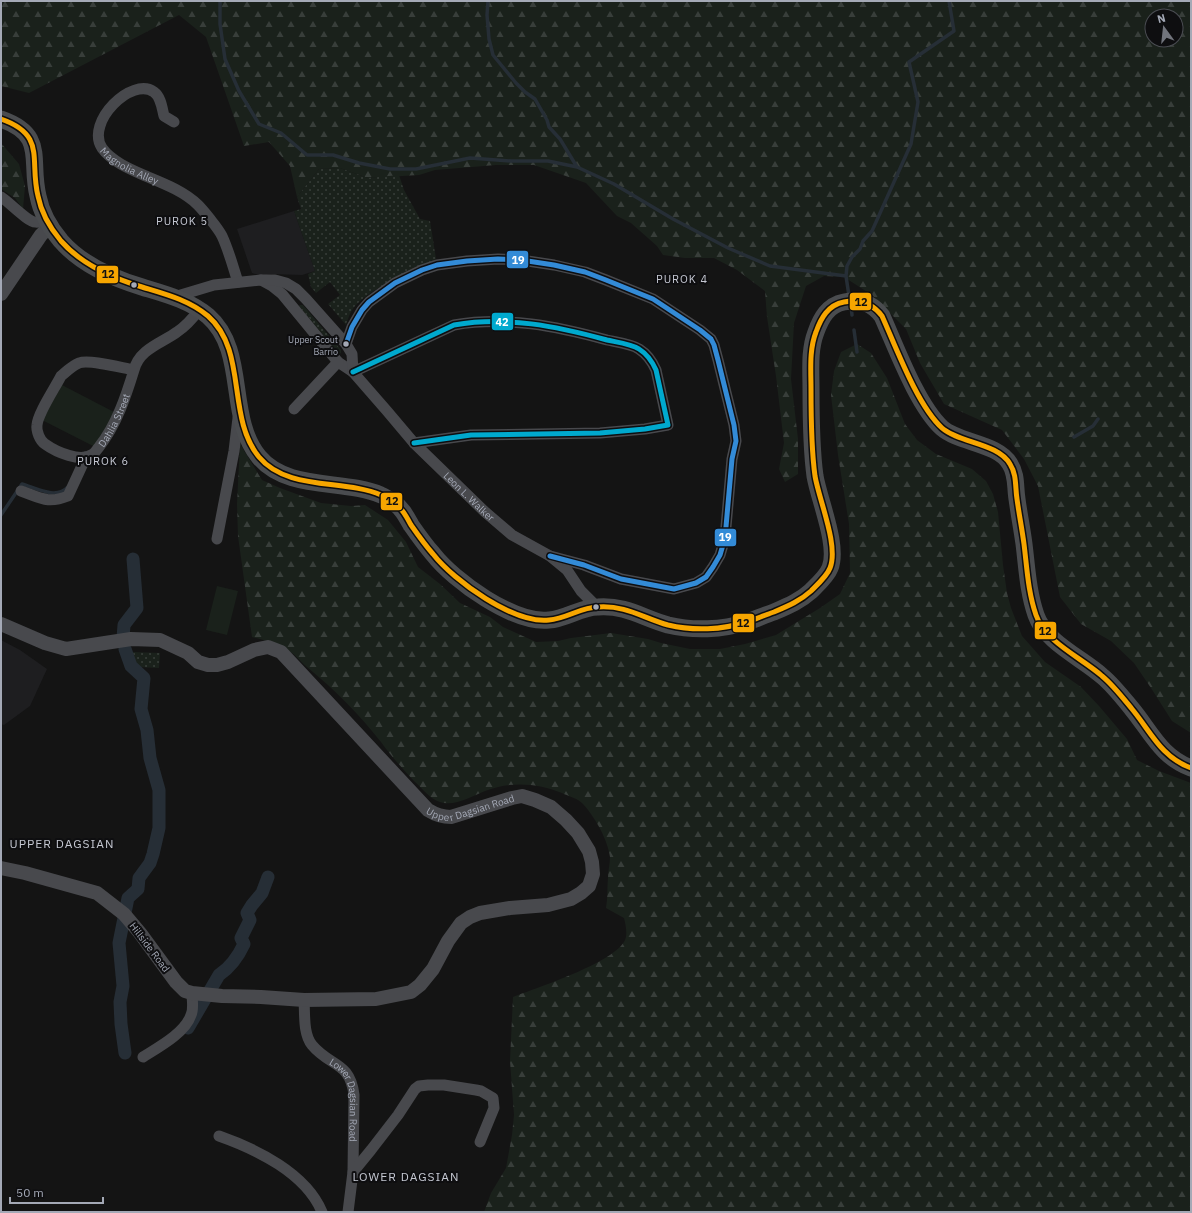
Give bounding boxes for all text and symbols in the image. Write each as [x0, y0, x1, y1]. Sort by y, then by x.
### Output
north arrow [1144, 8, 1184, 48]
text: N [1156, 11, 1167, 26]
street label: Magnolia Alley [97, 145, 160, 188]
district label: PUROK 5 [156, 214, 208, 228]
line badge: 19 [506, 250, 529, 269]
text: 19 [511, 253, 525, 267]
line badge: 12 [96, 265, 119, 284]
text: 12 [101, 267, 115, 281]
district label: PUROK 4 [656, 272, 708, 286]
unlabelled marker [129, 280, 139, 290]
line badge: 12 [849, 292, 872, 311]
text: 12 [854, 295, 868, 309]
line badge: 42 [491, 312, 514, 331]
text: 42 [495, 315, 509, 329]
place label: Upper Scout Barrio [288, 334, 338, 357]
marker: Upper Scout Barrio [341, 339, 351, 349]
street label: Dahlia Street [95, 391, 133, 450]
district label: PUROK 6 [77, 454, 129, 468]
street label: Leon L. Walker [441, 469, 497, 524]
line badge: 12 [380, 492, 403, 511]
text: 12 [385, 494, 399, 508]
line badge: 19 [714, 528, 737, 547]
text: 19 [718, 530, 732, 544]
unlabelled marker [591, 602, 601, 612]
line badge: 12 [732, 613, 755, 633]
text: 12 [736, 616, 750, 630]
line badge: 12 [1034, 621, 1057, 640]
text: 12 [1038, 624, 1052, 638]
street label: Upper Dagsian Road [424, 792, 516, 824]
district label: UPPER DAGSIAN [10, 836, 114, 851]
street label: Hillside Road [127, 920, 173, 975]
street label: Lower Dagsian Road [327, 1055, 360, 1142]
district label: LOWER DAGSIAN [352, 1169, 460, 1184]
scale bar [10, 1179, 103, 1205]
text: 50 m [16, 1185, 44, 1200]

